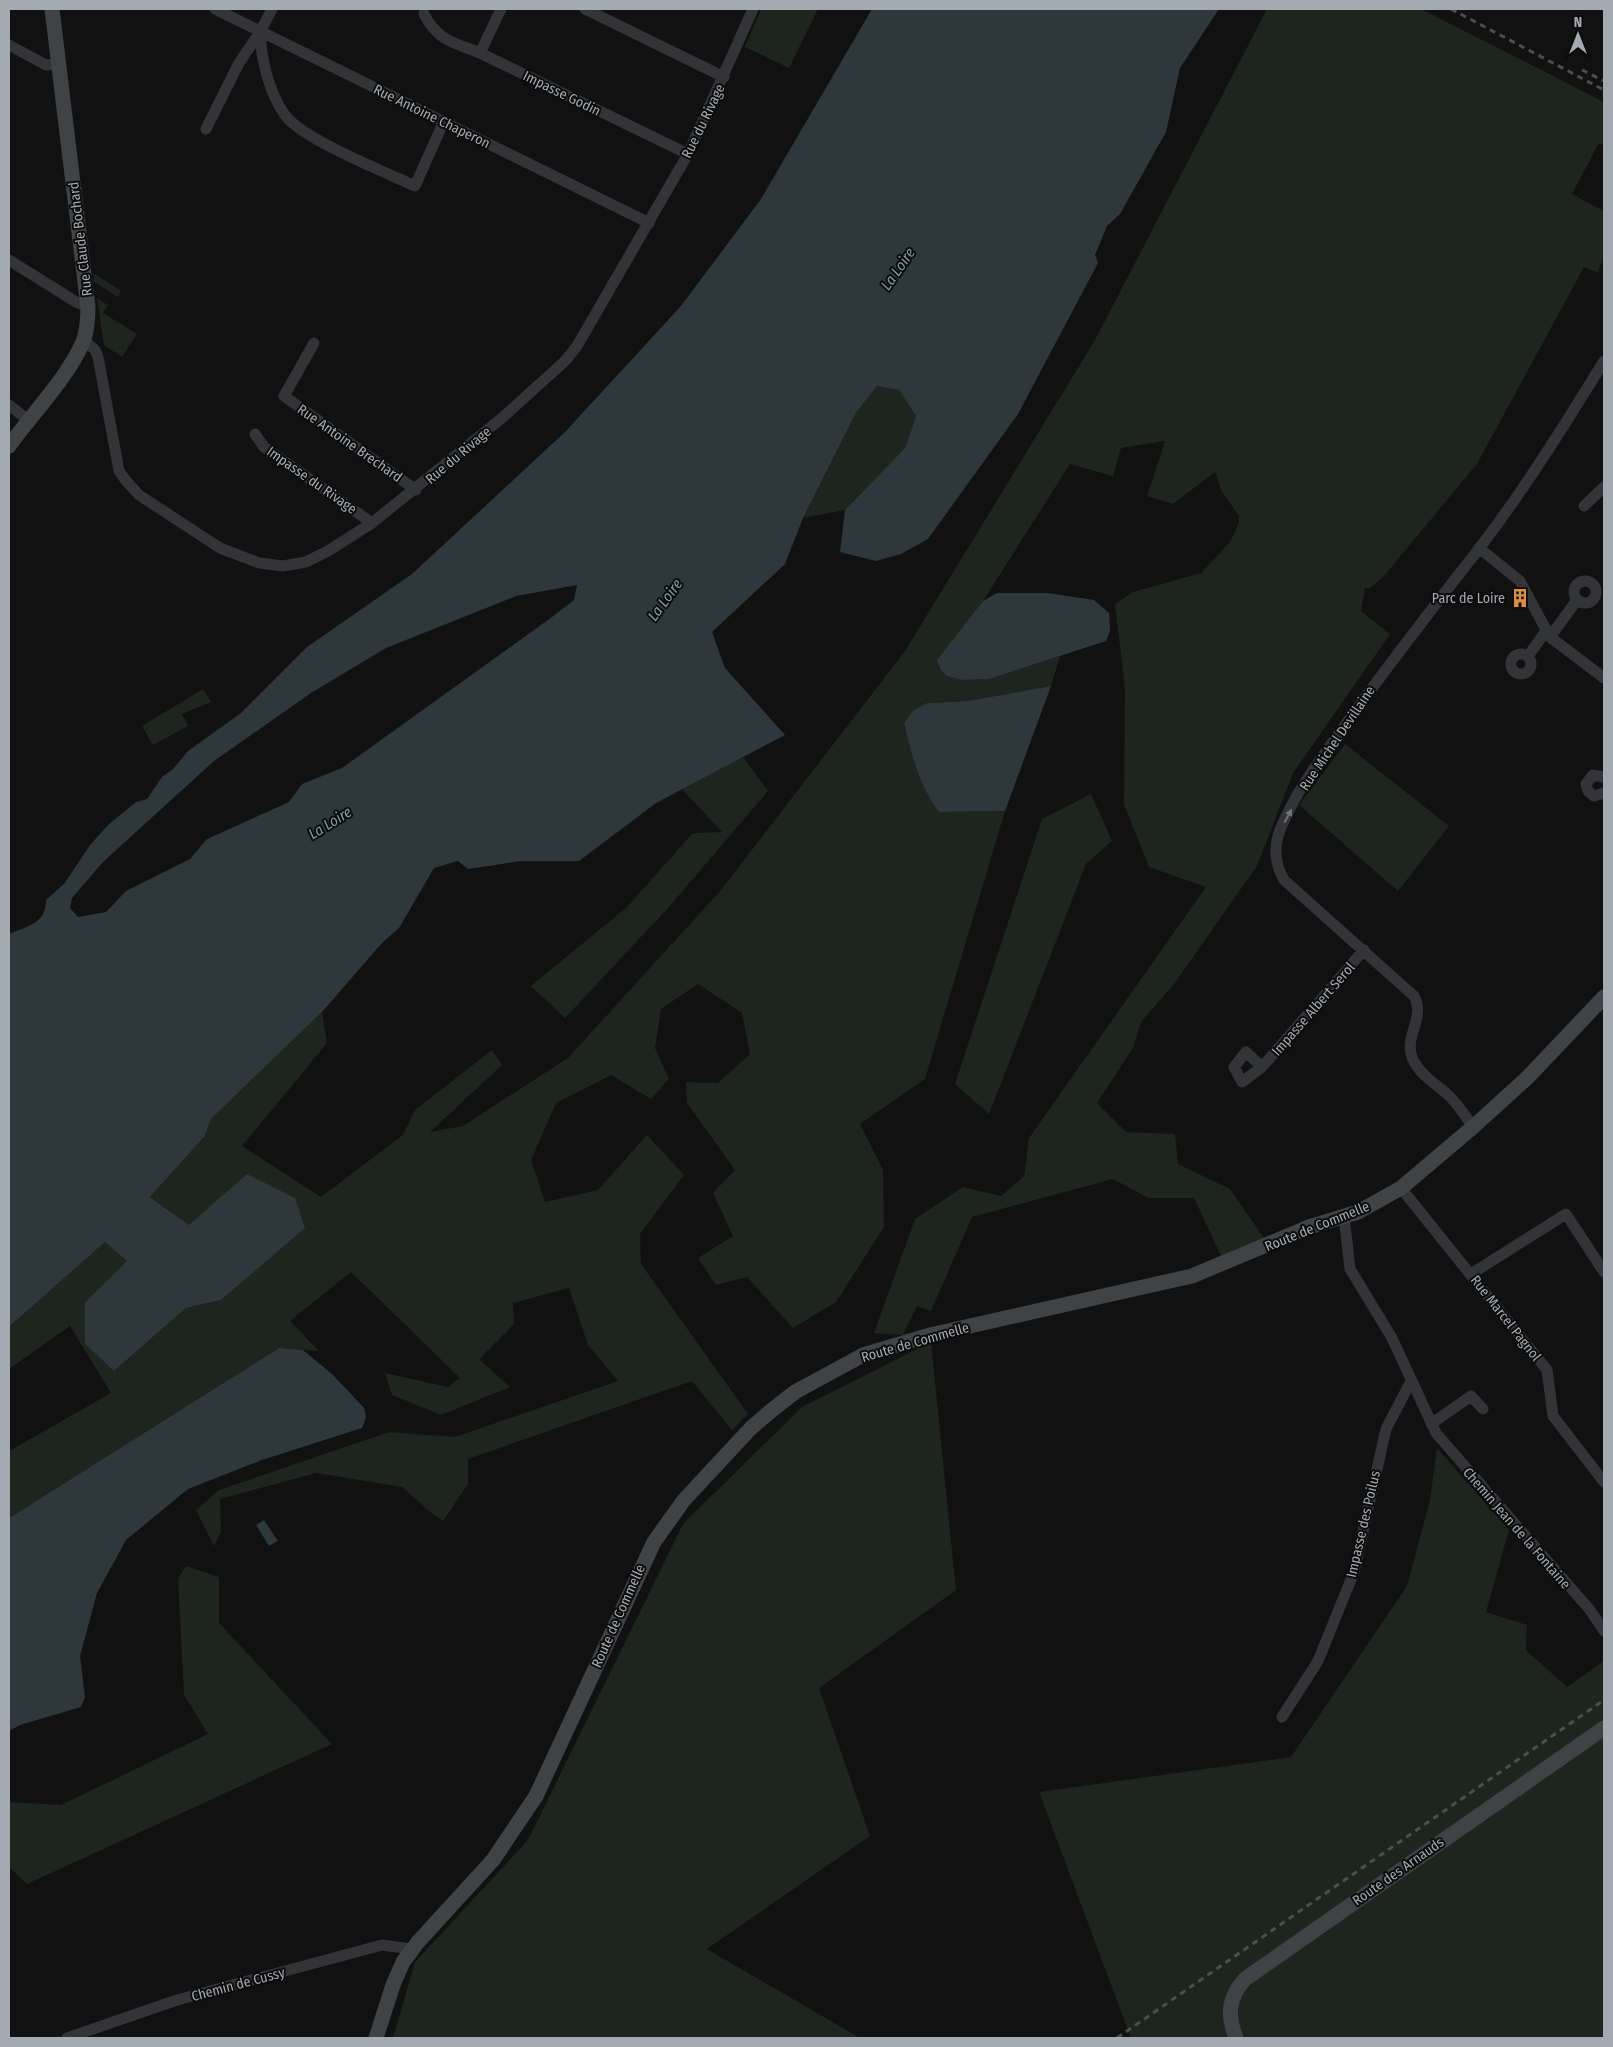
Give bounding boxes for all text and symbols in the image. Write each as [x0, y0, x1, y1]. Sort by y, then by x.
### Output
north arrow [1553, 10, 1603, 60]
text: N [1574, 14, 1582, 31]
street label: Impasse Godin [520, 67, 603, 120]
street label: Rue Antoine Chaperon [371, 81, 493, 152]
street label: Rue du Rivage [678, 81, 729, 161]
street label: Rue Claude Bochard [65, 181, 96, 297]
water label: La Loire [877, 244, 919, 294]
street label: Rue Antoine Brechard [294, 401, 405, 486]
street label: Rue du Rivage [422, 423, 495, 488]
street label: Impasse du Rivage [263, 443, 360, 518]
water label: La Loire [644, 576, 686, 624]
building icon: Parc de Loire [1509, 587, 1531, 609]
place label: Parc de Loire [1432, 590, 1505, 607]
street label: Rue Michel Devillaine [1296, 683, 1379, 794]
water label: La Loire [305, 803, 355, 843]
one-way arrow [1284, 809, 1292, 823]
street label: Impasse Albert Serol [1268, 959, 1359, 1059]
street label: Route de Commelle [1262, 1198, 1372, 1255]
street label: Rue Marcel Pagnol [1467, 1272, 1545, 1365]
street label: Route de Commelle [859, 1319, 971, 1366]
street label: Chemin Jean de la Fontaine [1459, 1464, 1574, 1593]
street label: Impasse des Poilus [1343, 1469, 1384, 1579]
street label: Route de Commelle [588, 1562, 649, 1670]
street label: Route des Arnauds [1349, 1834, 1447, 1909]
street label: Chemin de Cussy [190, 1964, 287, 2005]

